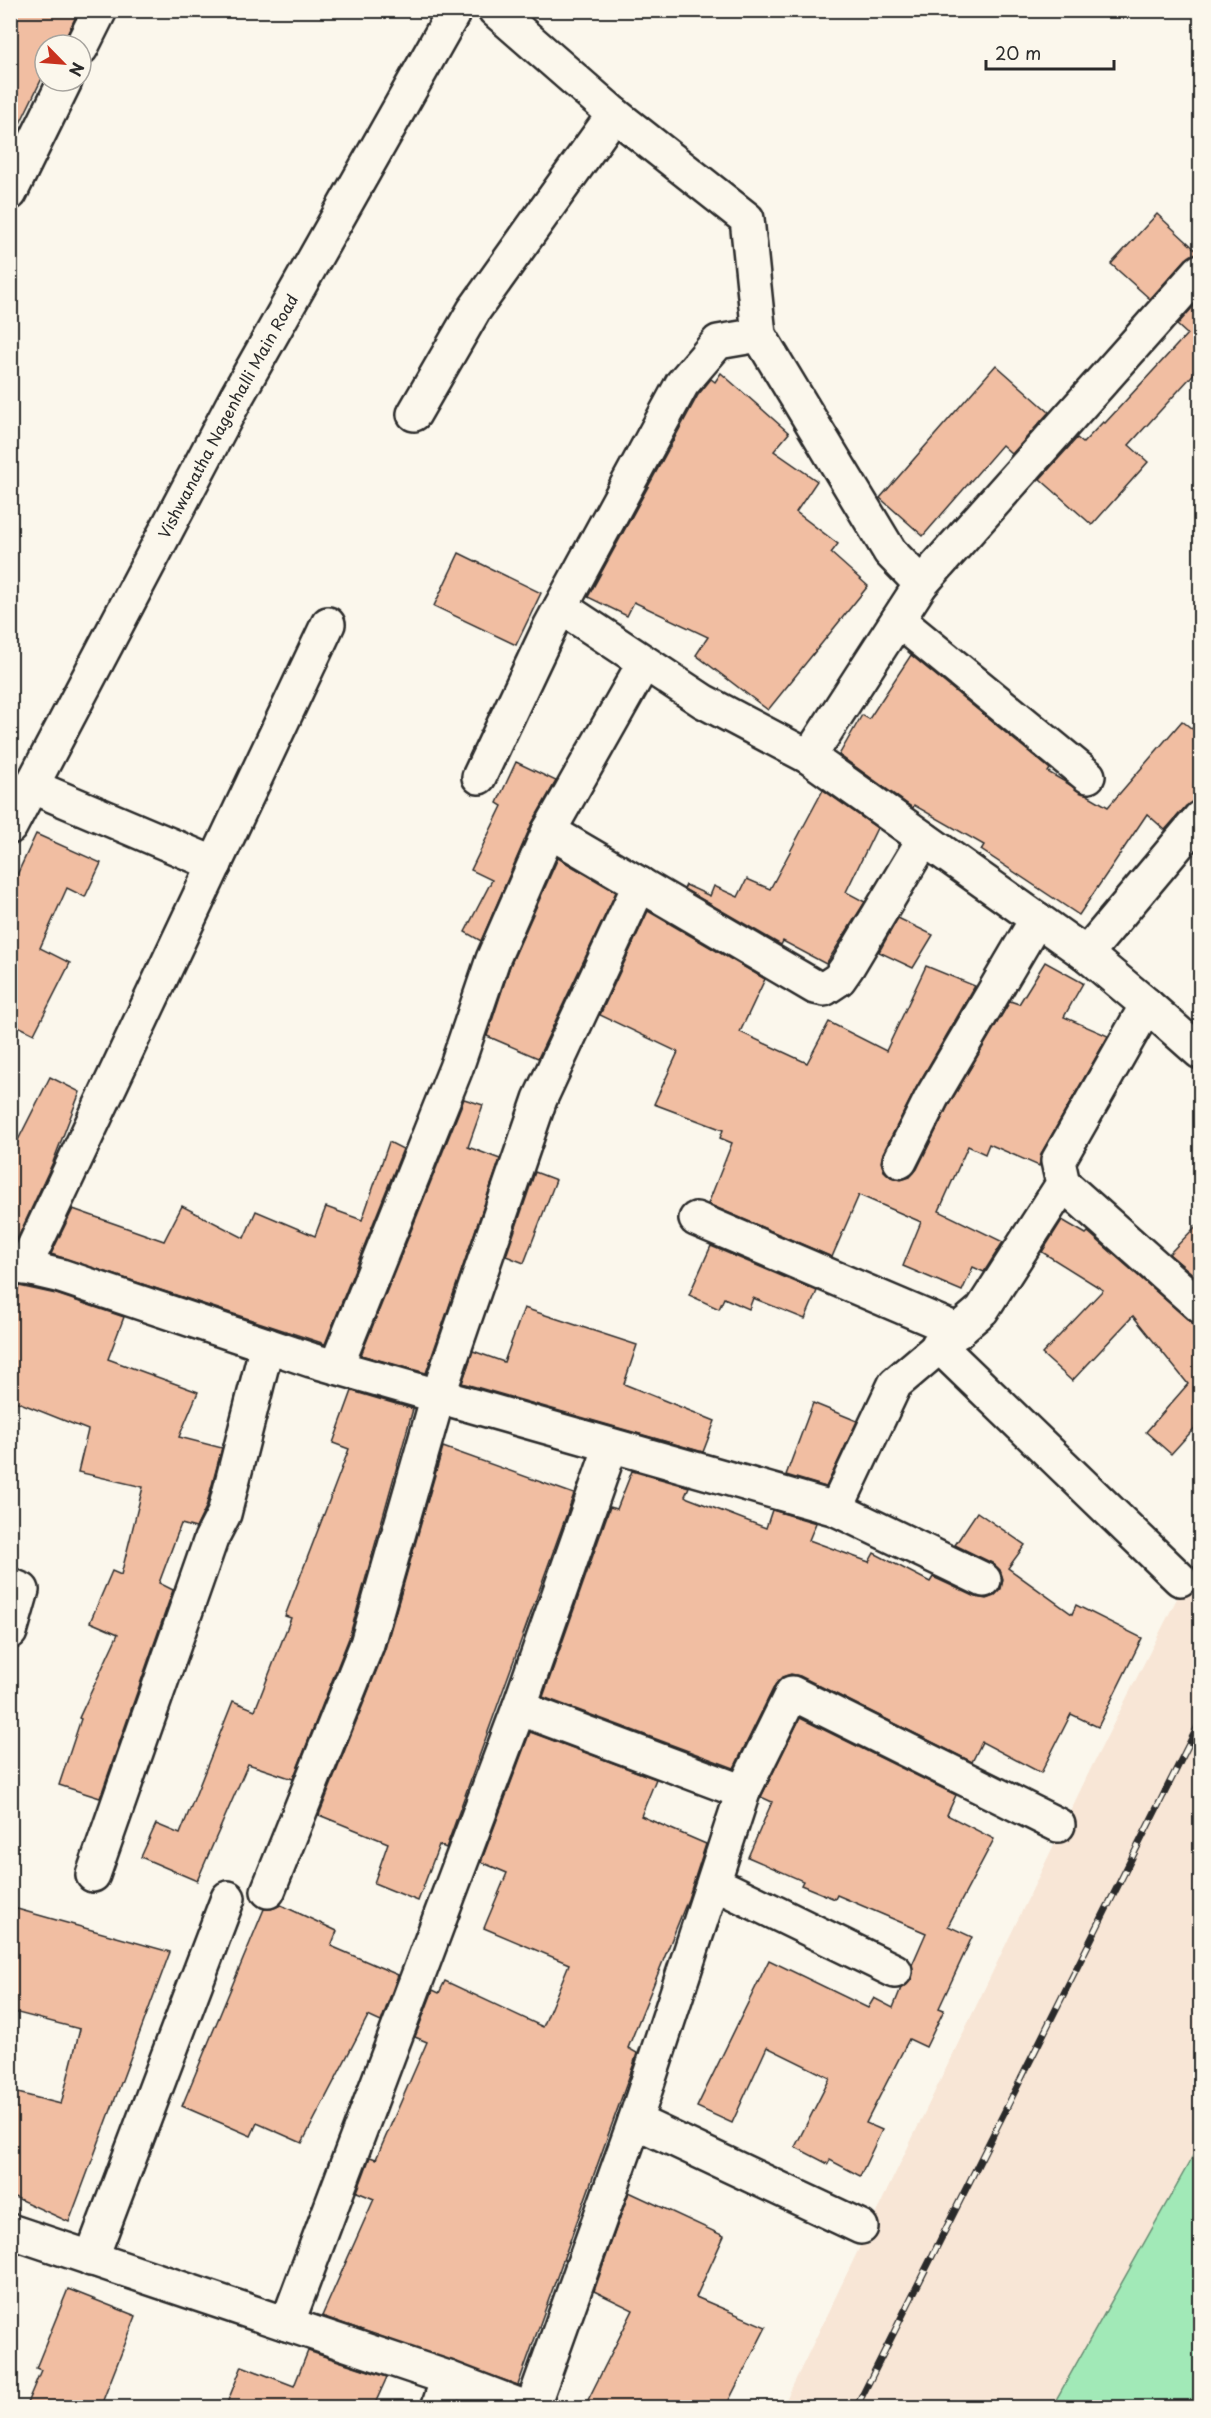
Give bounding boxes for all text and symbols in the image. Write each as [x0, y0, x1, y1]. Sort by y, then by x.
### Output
north arrow [33, 33, 93, 93]
scale bar [986, 33, 1114, 71]
text: 20 m [995, 39, 1041, 66]
text: N [64, 59, 91, 81]
street label: Vishwanatha Nagenhalli Main Road [151, 289, 303, 542]

